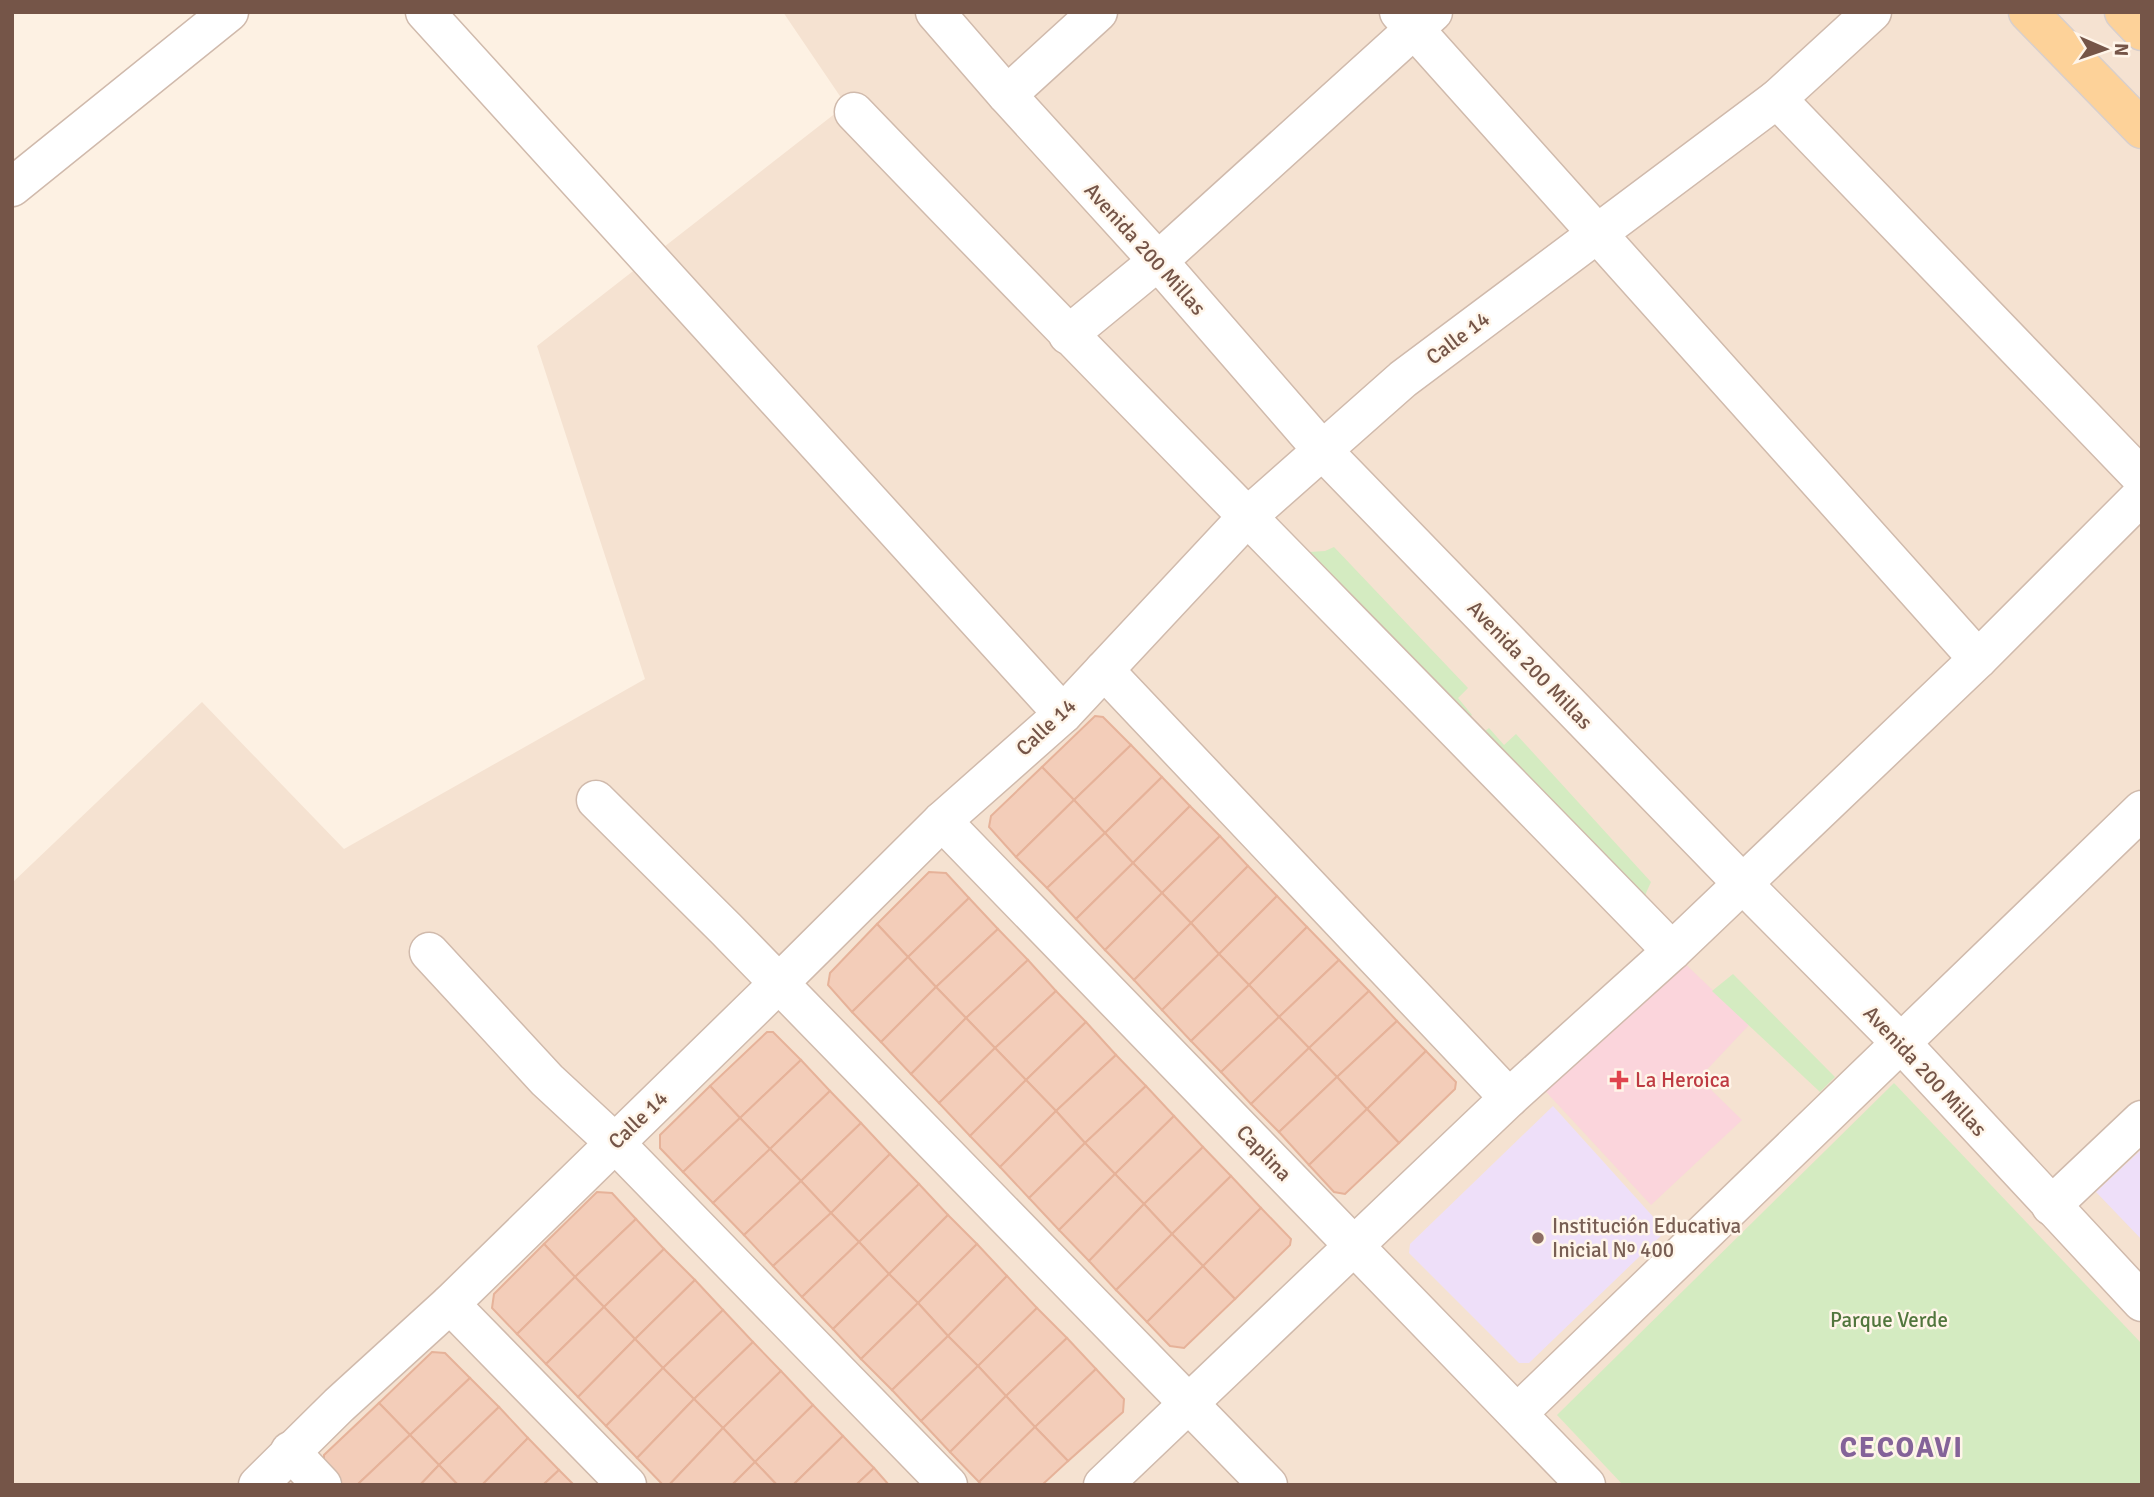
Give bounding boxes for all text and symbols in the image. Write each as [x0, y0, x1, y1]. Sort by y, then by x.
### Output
north arrow [2070, 14, 2140, 84]
text: N [2109, 43, 2133, 57]
street label: Avenida 200 Millas [1079, 177, 1211, 321]
street label: Calle 14 [1421, 306, 1495, 370]
street label: Avenida 200 Millas [1462, 595, 1598, 735]
street label: Calle 14 [1010, 693, 1082, 761]
street label: Avenida 200 Millas [1858, 1000, 1992, 1142]
place label: La Heroica [1635, 1067, 1730, 1093]
marker: La Heroica [1609, 1070, 1629, 1090]
street label: Calle 14 [603, 1085, 673, 1155]
street label: Caplina [1231, 1119, 1297, 1187]
place label: Institución Educativa Inicial Nº 400 [1552, 1213, 1741, 1263]
marker: Institución Educativa Inicial Nº 400 [1530, 1230, 1546, 1246]
park label: Parque Verde [1830, 1307, 1948, 1333]
district label: CECOAVI [1840, 1431, 1964, 1465]

